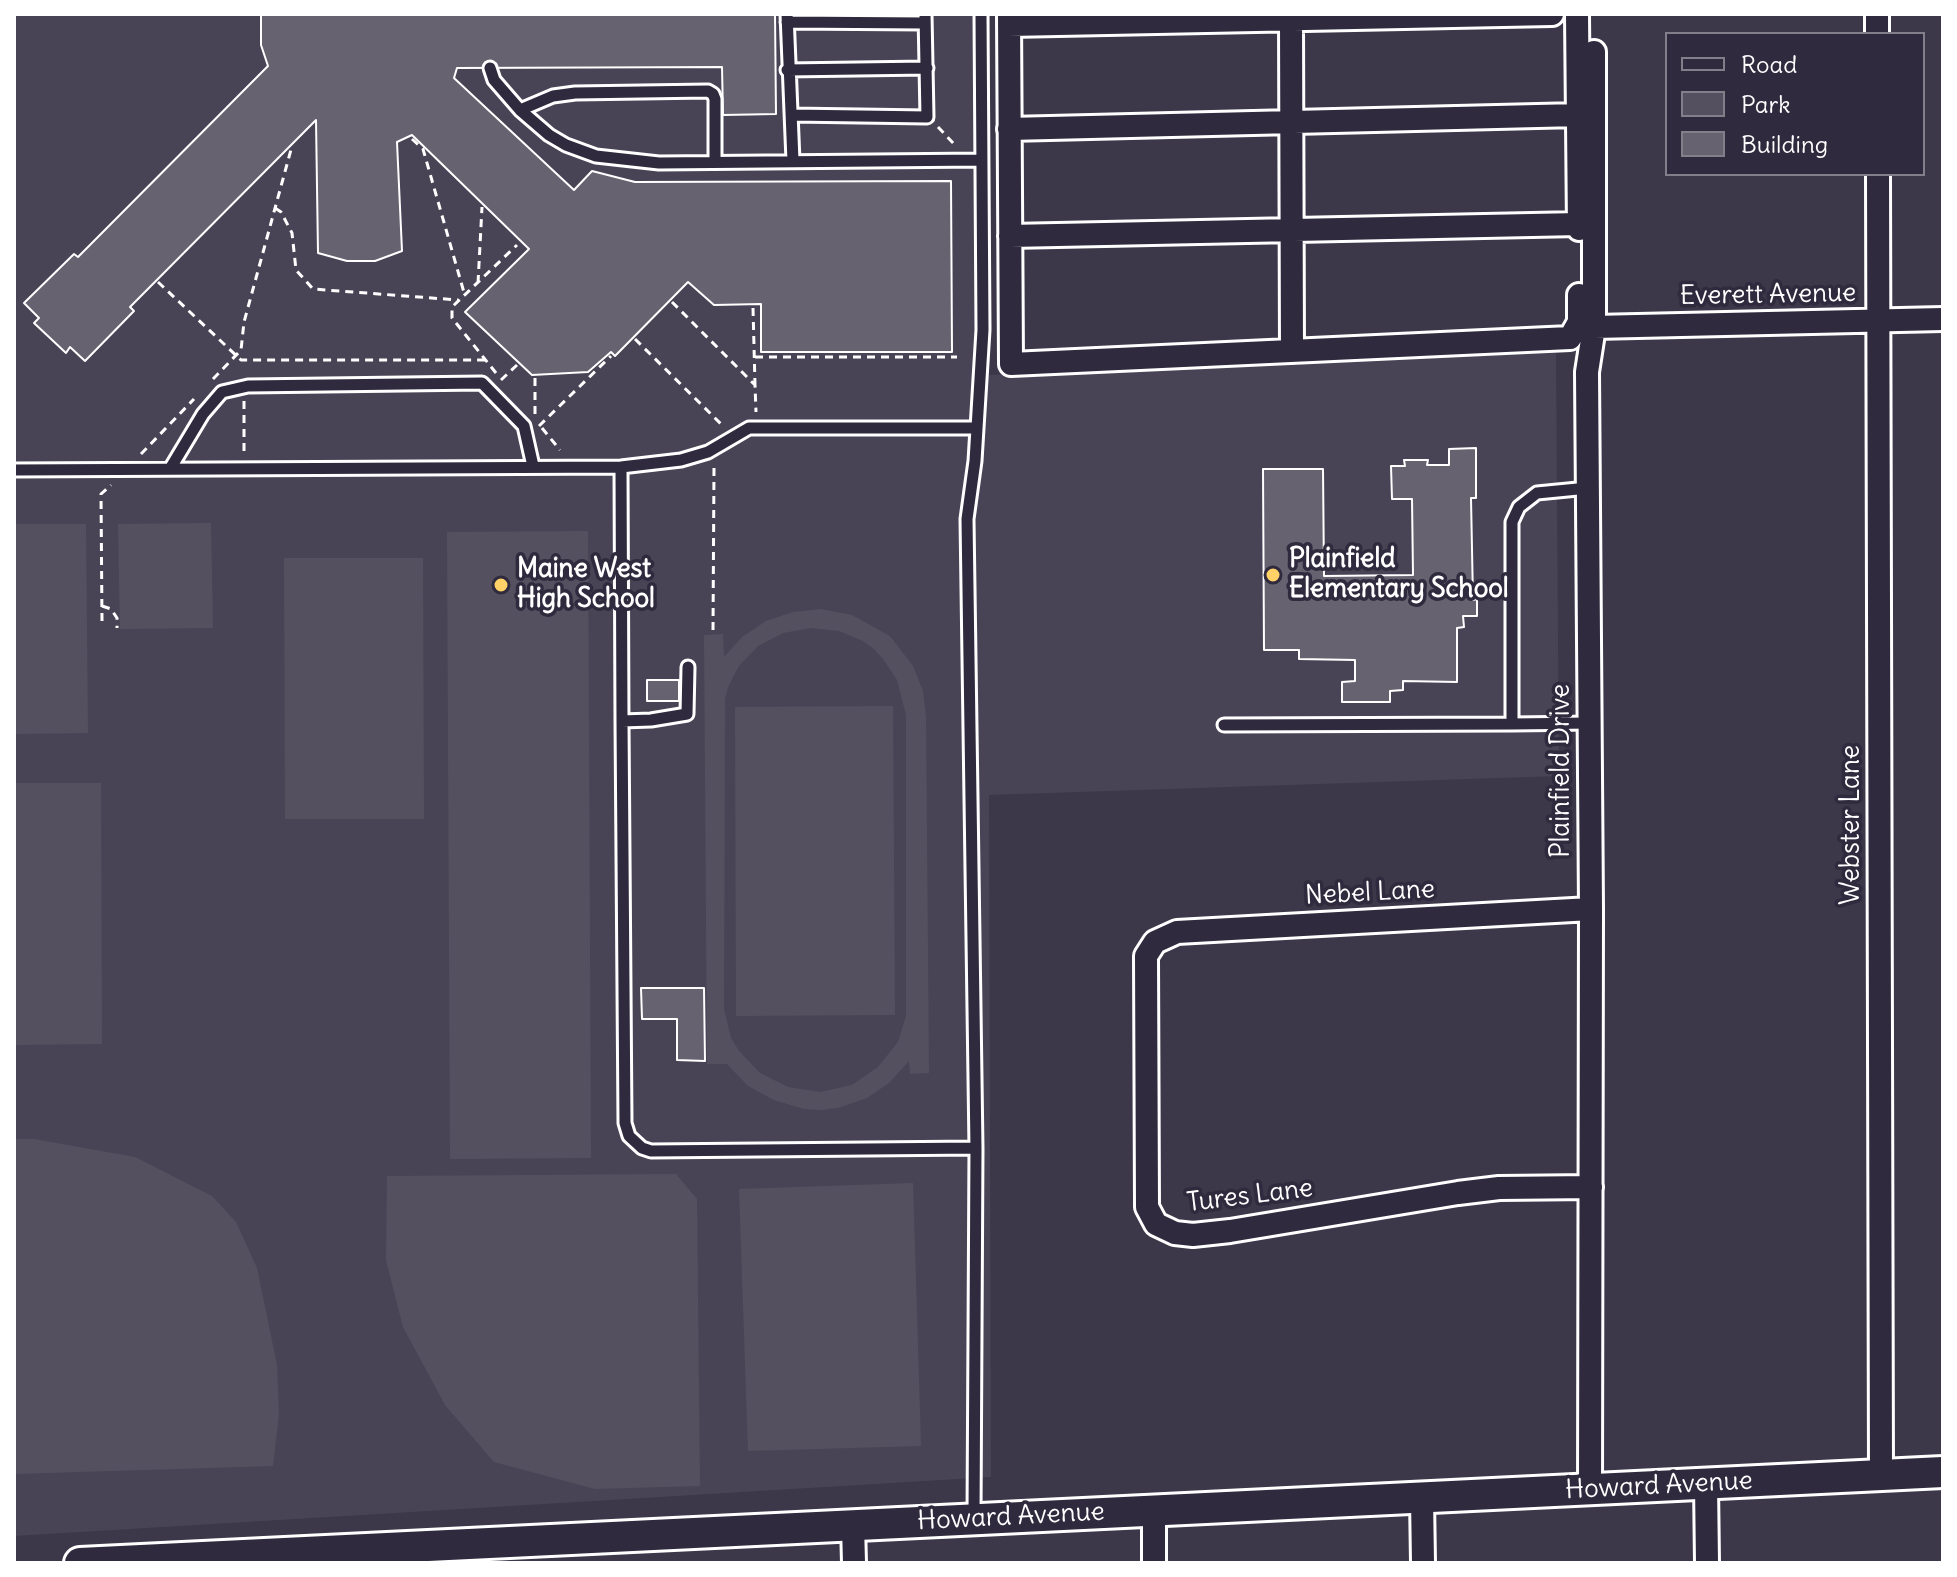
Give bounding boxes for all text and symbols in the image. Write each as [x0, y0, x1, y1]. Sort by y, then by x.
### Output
legend [1665, 32, 1925, 176]
text: Road [1741, 49, 1797, 79]
text: Park [1741, 89, 1791, 119]
text: Building [1741, 129, 1828, 159]
street label: Everett Avenue [1680, 278, 1856, 312]
place label: Plainfield Elementary School [1289, 544, 1509, 606]
place label: Maine West High School [517, 554, 655, 616]
marker: Plainfield Elementary School [1264, 566, 1282, 584]
marker: Maine West High School [492, 576, 510, 594]
street label: Plainfield Drive [1546, 684, 1578, 858]
street label: Webster Lane [1836, 745, 1868, 905]
street label: Nebel Lane [1304, 874, 1436, 912]
street label: Tures Lane [1185, 1173, 1315, 1219]
street label: Howard Avenue [1565, 1466, 1753, 1506]
street label: Howard Avenue [917, 1497, 1105, 1537]

